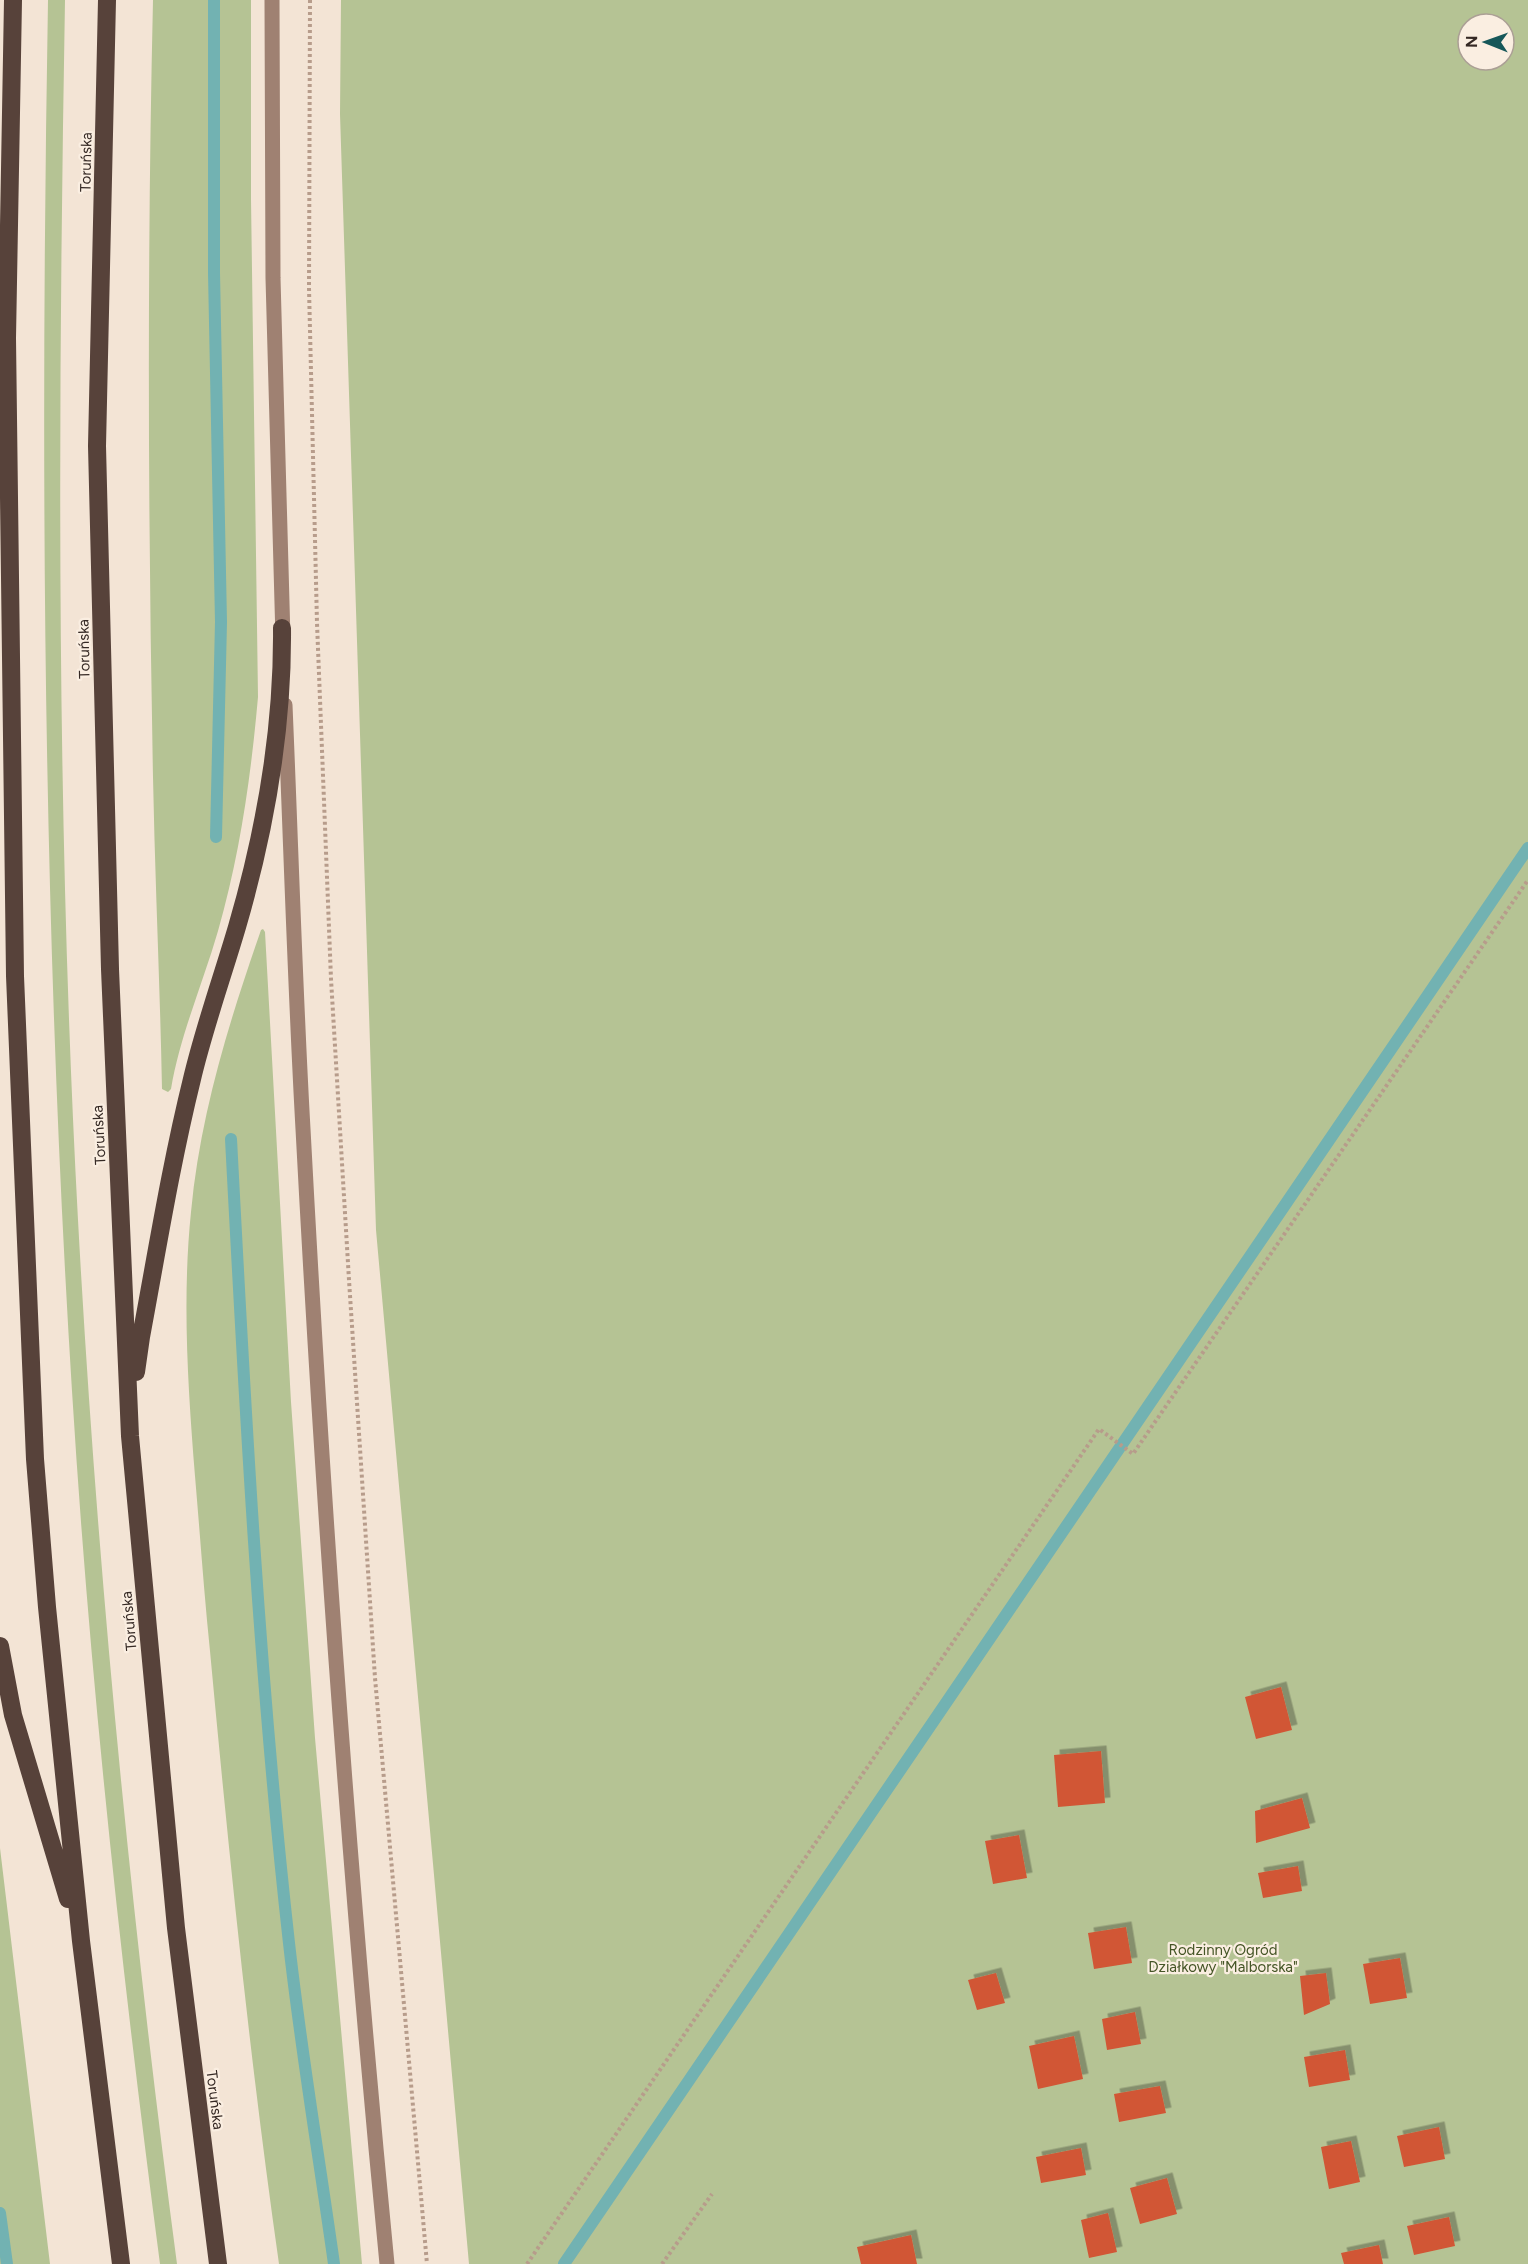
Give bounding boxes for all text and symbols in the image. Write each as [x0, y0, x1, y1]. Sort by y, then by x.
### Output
north arrow [1456, 12, 1516, 72]
text: N [1462, 35, 1481, 48]
street label: Toruńska [76, 132, 96, 192]
street label: Toruńska [74, 619, 94, 679]
street label: Toruńska [88, 1105, 110, 1165]
street label: Toruńska [117, 1591, 141, 1651]
park label: Rodzinny Ogród Działkowy "Malborska" [1148, 1941, 1298, 1976]
street label: Toruńska [202, 2069, 228, 2131]

